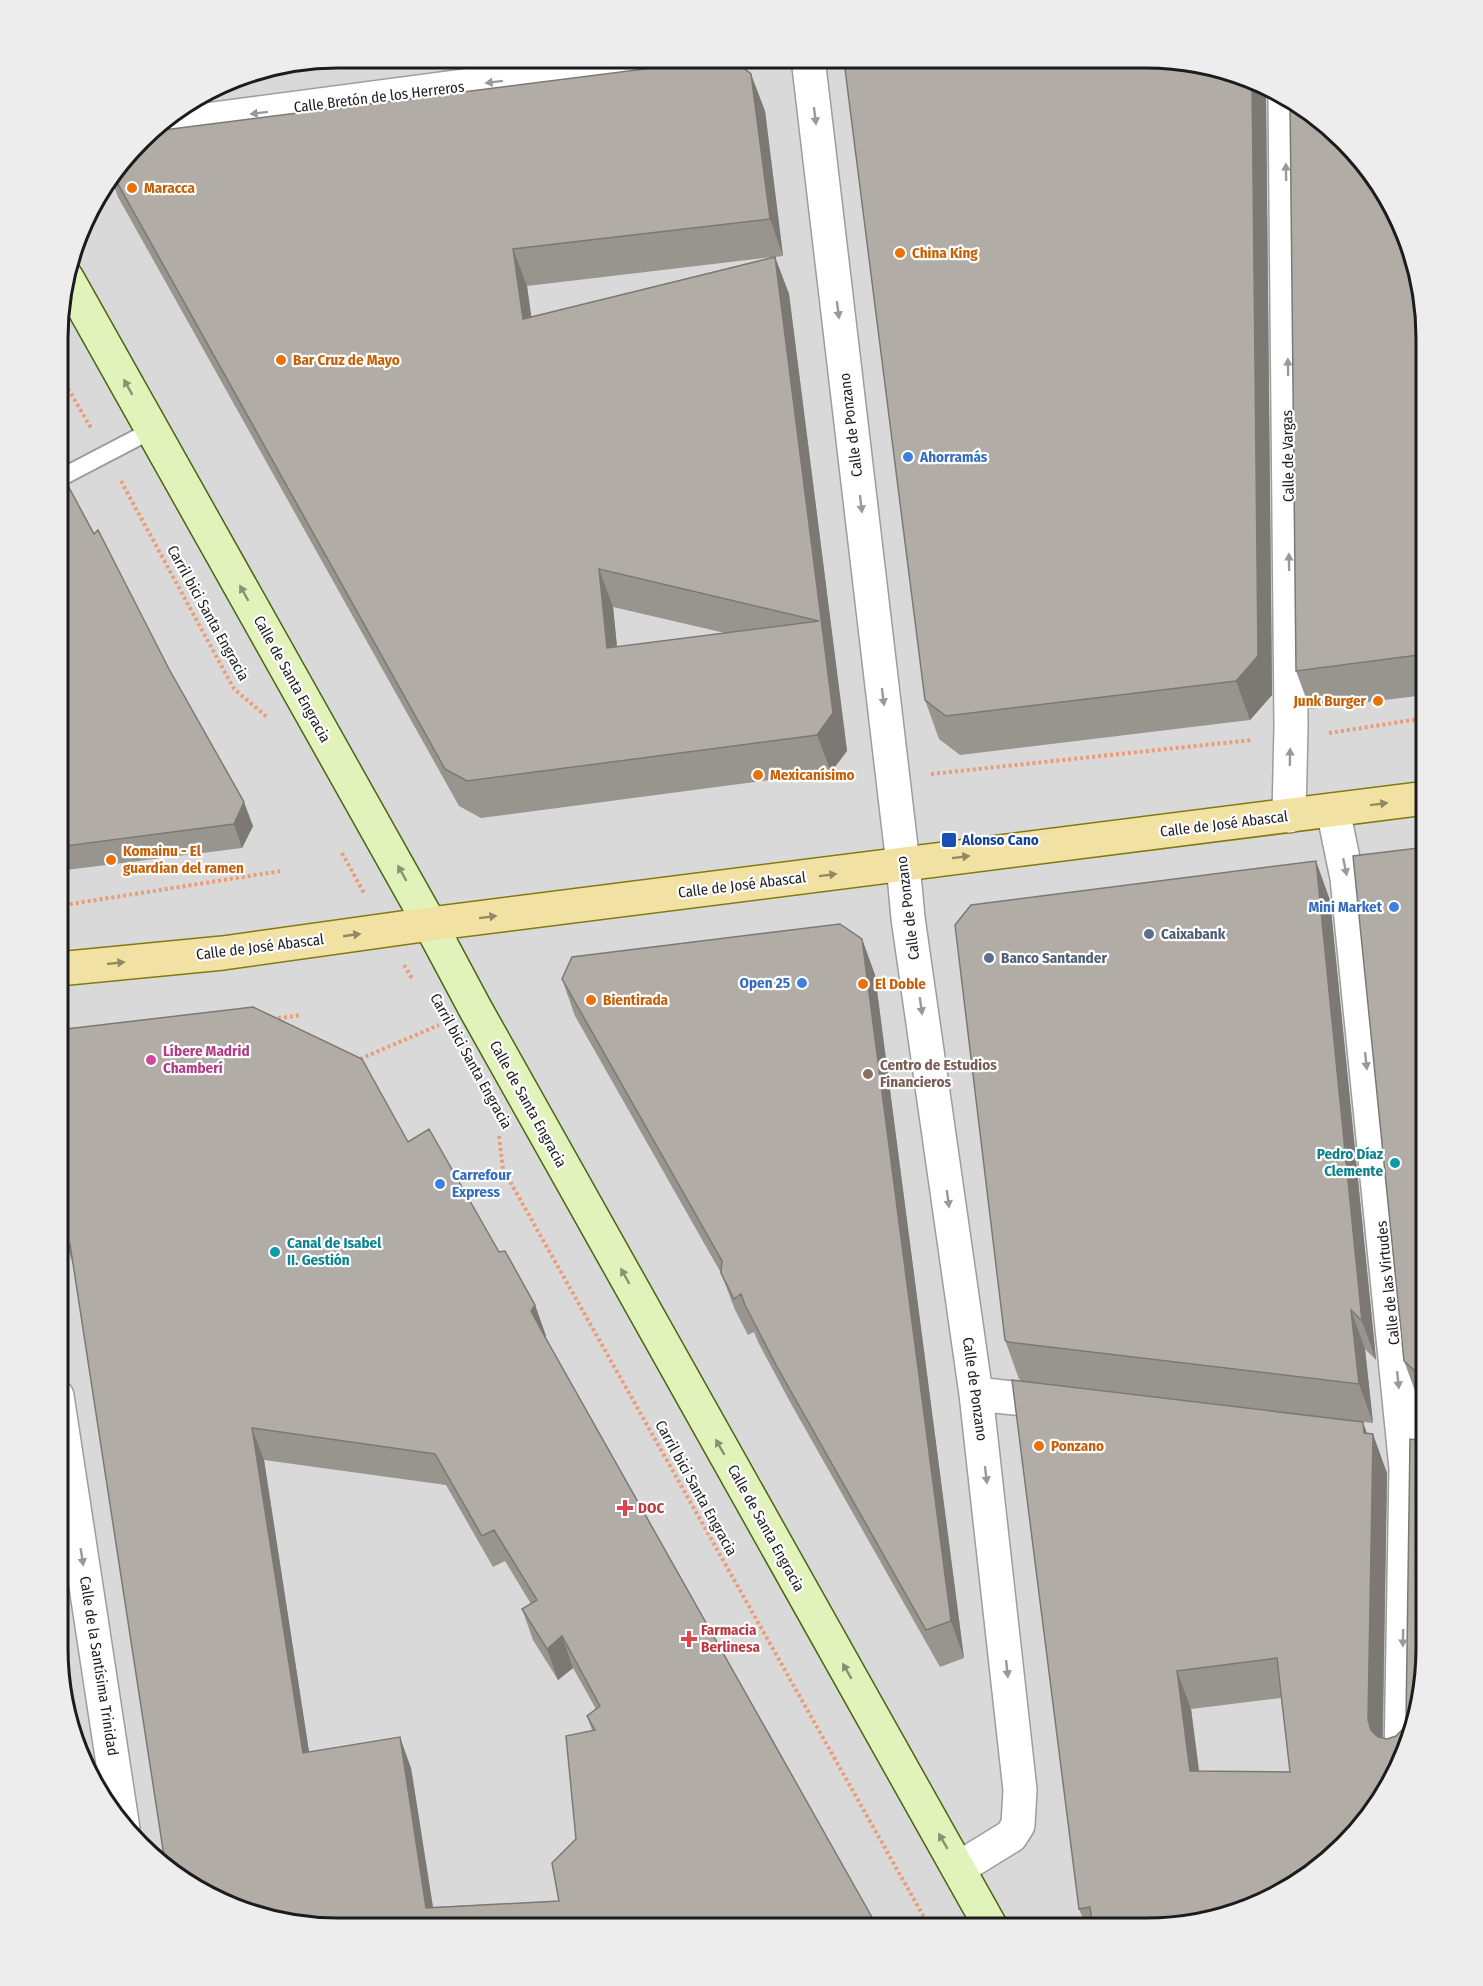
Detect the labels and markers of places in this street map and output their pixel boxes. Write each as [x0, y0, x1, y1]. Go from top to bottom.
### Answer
place label: Maracca [144, 179, 195, 197]
marker: Maracca [125, 181, 139, 195]
place label: China King [912, 244, 978, 262]
marker: China King [893, 246, 907, 260]
place label: Bar Cruz de Mayo [293, 351, 400, 369]
marker: Bar Cruz de Mayo [274, 353, 288, 367]
place label: Ahorramás [919, 448, 988, 466]
marker: Ahorramás [901, 450, 915, 464]
place label: Junk Burger [1293, 692, 1367, 710]
marker: Junk Burger [1371, 694, 1385, 708]
place label: Mexicanísimo [770, 766, 855, 784]
marker: Mexicanísimo [751, 768, 765, 782]
marker: Alonso Cano [940, 831, 958, 849]
place label: Alonso Cano [961, 831, 1039, 849]
place label: Komainu - El guardían del ramen [123, 842, 244, 877]
marker: Komainu - El guardían del ramen [104, 853, 118, 867]
place label: Mini Market [1308, 898, 1383, 916]
marker: Mini Market [1387, 900, 1401, 914]
place label: Caixabank [1161, 925, 1226, 943]
marker: Caixabank [1142, 927, 1156, 941]
place label: Banco Santander [1001, 949, 1107, 967]
marker: Banco Santander [982, 951, 996, 965]
place label: Open 25 [740, 974, 790, 992]
place label: El Doble [875, 975, 926, 993]
marker: Open 25 [795, 976, 809, 990]
marker: El Doble [856, 977, 870, 991]
place label: Bientirada [603, 991, 669, 1009]
marker: Bientirada [584, 993, 598, 1007]
place label: Líbere Madrid Chamberí [163, 1042, 250, 1077]
marker: Líbere Madrid Chamberí [144, 1053, 158, 1067]
place label: Centro de Estudios Financieros [880, 1056, 997, 1091]
marker: Centro de Estudios Financieros [861, 1067, 875, 1081]
place label: Pedro Díaz Clemente [1317, 1145, 1384, 1180]
marker: Pedro Díaz Clemente [1388, 1156, 1402, 1170]
place label: Carrefour Express [452, 1166, 512, 1201]
marker: Carrefour Express [433, 1177, 447, 1191]
place label: Canal de Isabel II. Gestión [287, 1234, 382, 1269]
marker: Canal de Isabel II. Gestión [268, 1245, 282, 1259]
place label: Ponzano [1051, 1437, 1104, 1455]
marker: Ponzano [1032, 1439, 1046, 1453]
marker: DOC [616, 1499, 634, 1517]
place label: DOC [638, 1499, 664, 1517]
place label: Farmacia Berlinesa [701, 1621, 760, 1656]
marker: Farmacia Berlinesa [682, 1632, 696, 1646]

